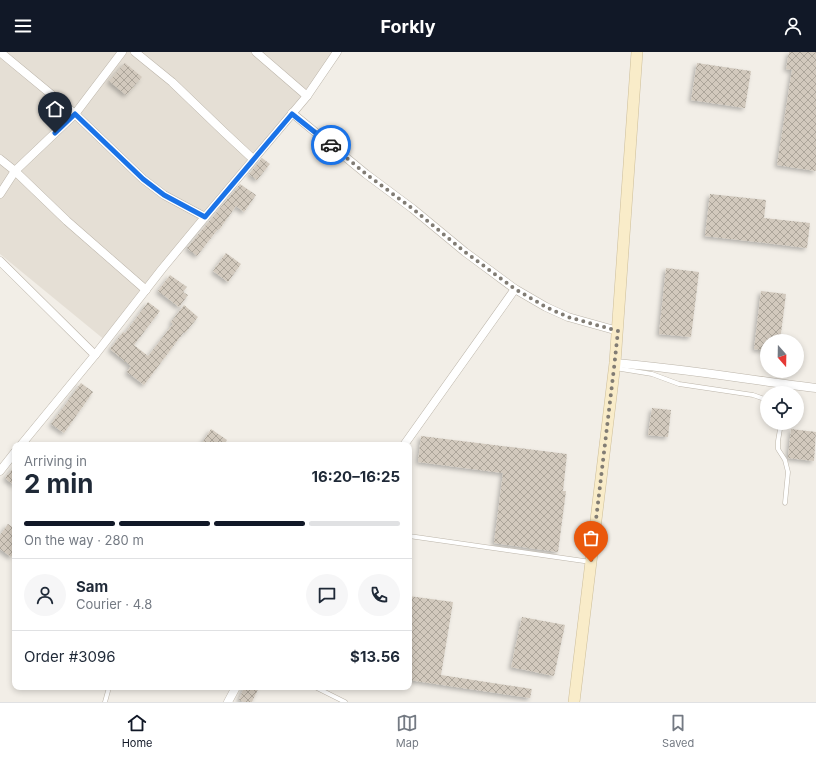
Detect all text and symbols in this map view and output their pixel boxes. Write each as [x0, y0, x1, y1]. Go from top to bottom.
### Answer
icon: menu [12, 15, 34, 37]
icon: person [782, 15, 804, 37]
text: Forkly [380, 16, 436, 37]
pin [38, 92, 72, 133]
icon: home [44, 98, 66, 120]
courier [311, 125, 351, 165]
icon: car [320, 134, 342, 156]
north arrow [760, 334, 804, 378]
map controls [760, 334, 804, 430]
button: locate [760, 386, 804, 430]
text: Arriving in [24, 453, 87, 469]
text: 16:20–16:25 [311, 467, 400, 486]
text: 2 min [24, 468, 94, 499]
pin [574, 521, 608, 562]
icon: bag [580, 527, 602, 549]
text: On the way · 280 m [24, 532, 144, 548]
button: person [24, 574, 66, 616]
button: chat [306, 574, 348, 616]
button: phone [358, 574, 400, 616]
text: Sam [76, 577, 108, 596]
text: Courier · 4.8 [76, 596, 152, 612]
text: Order #3096 [24, 647, 116, 666]
text: $13.56 [350, 647, 400, 666]
tab: Home [122, 712, 153, 750]
tab: Map [396, 712, 419, 750]
tab: Saved [662, 712, 694, 750]

